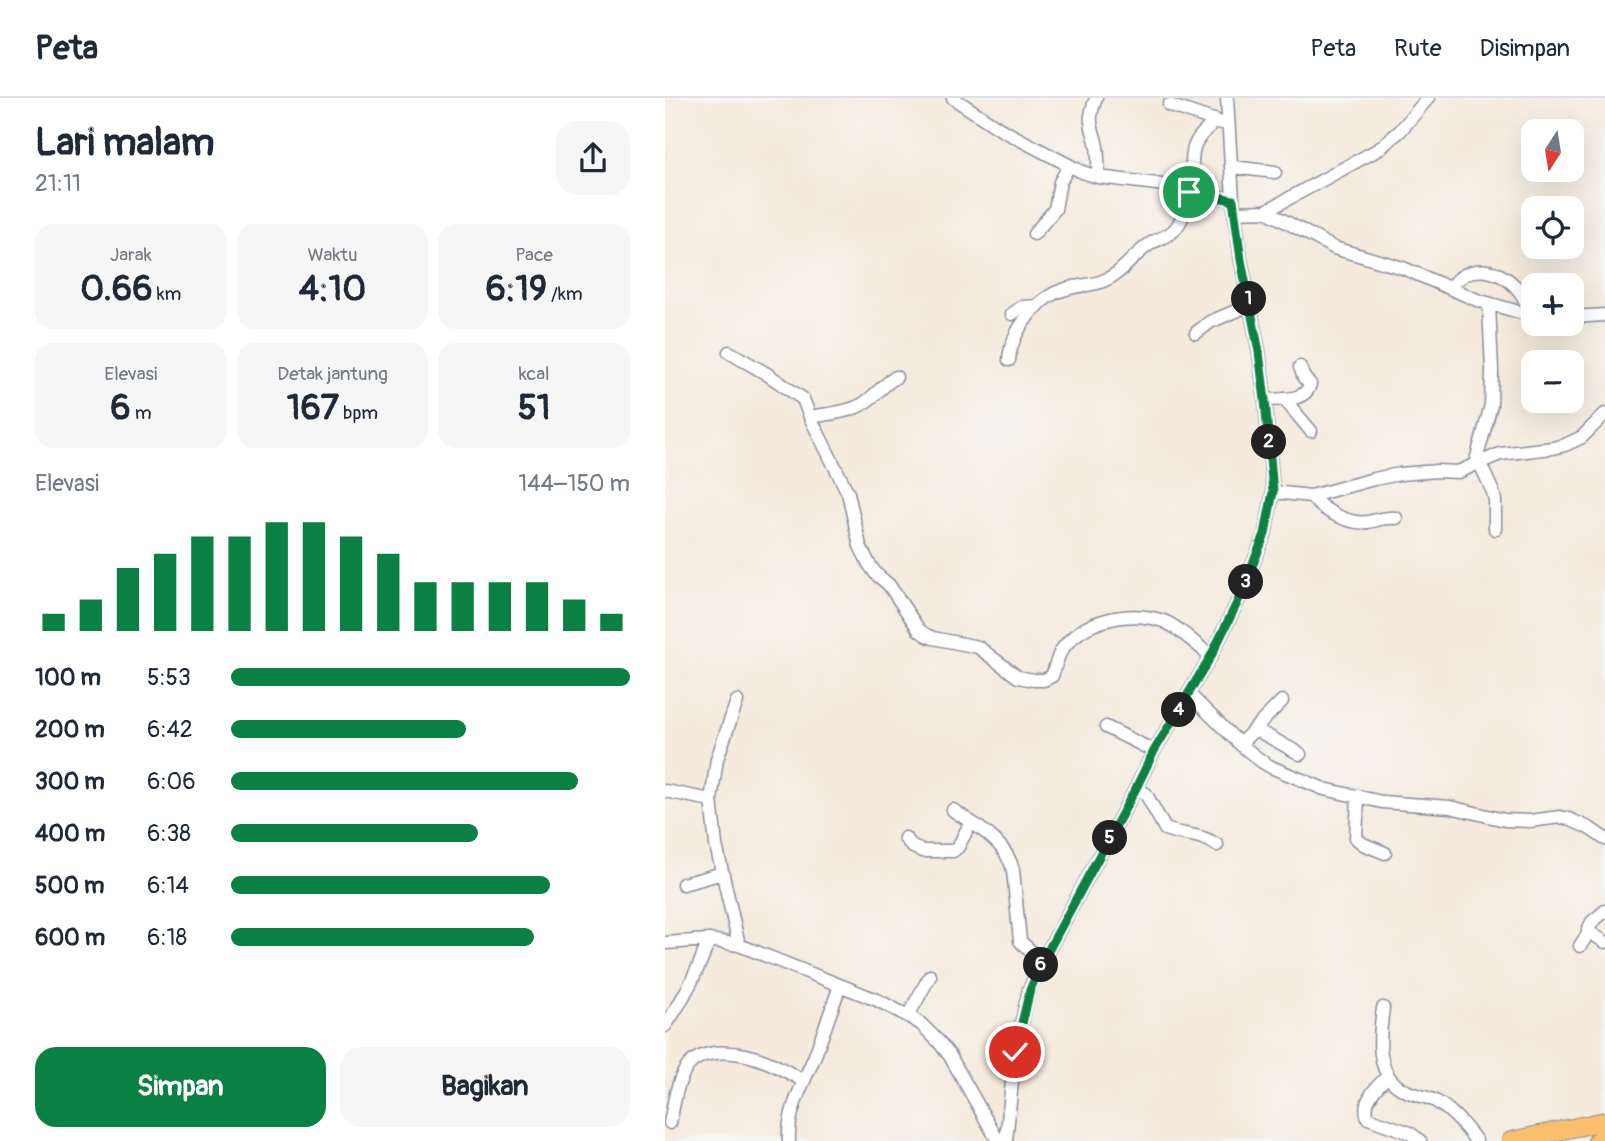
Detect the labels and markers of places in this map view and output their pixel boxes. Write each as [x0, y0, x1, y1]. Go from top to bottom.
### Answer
pin [1159, 162, 1219, 222]
pin: 1 [1231, 282, 1267, 316]
pin: 2 [1251, 424, 1287, 460]
pin: 3 [1229, 564, 1263, 600]
pin: 4 [1161, 692, 1197, 728]
pin: 5 [1093, 820, 1127, 856]
pin: 6 [1023, 948, 1059, 982]
pin [985, 1022, 1045, 1082]

